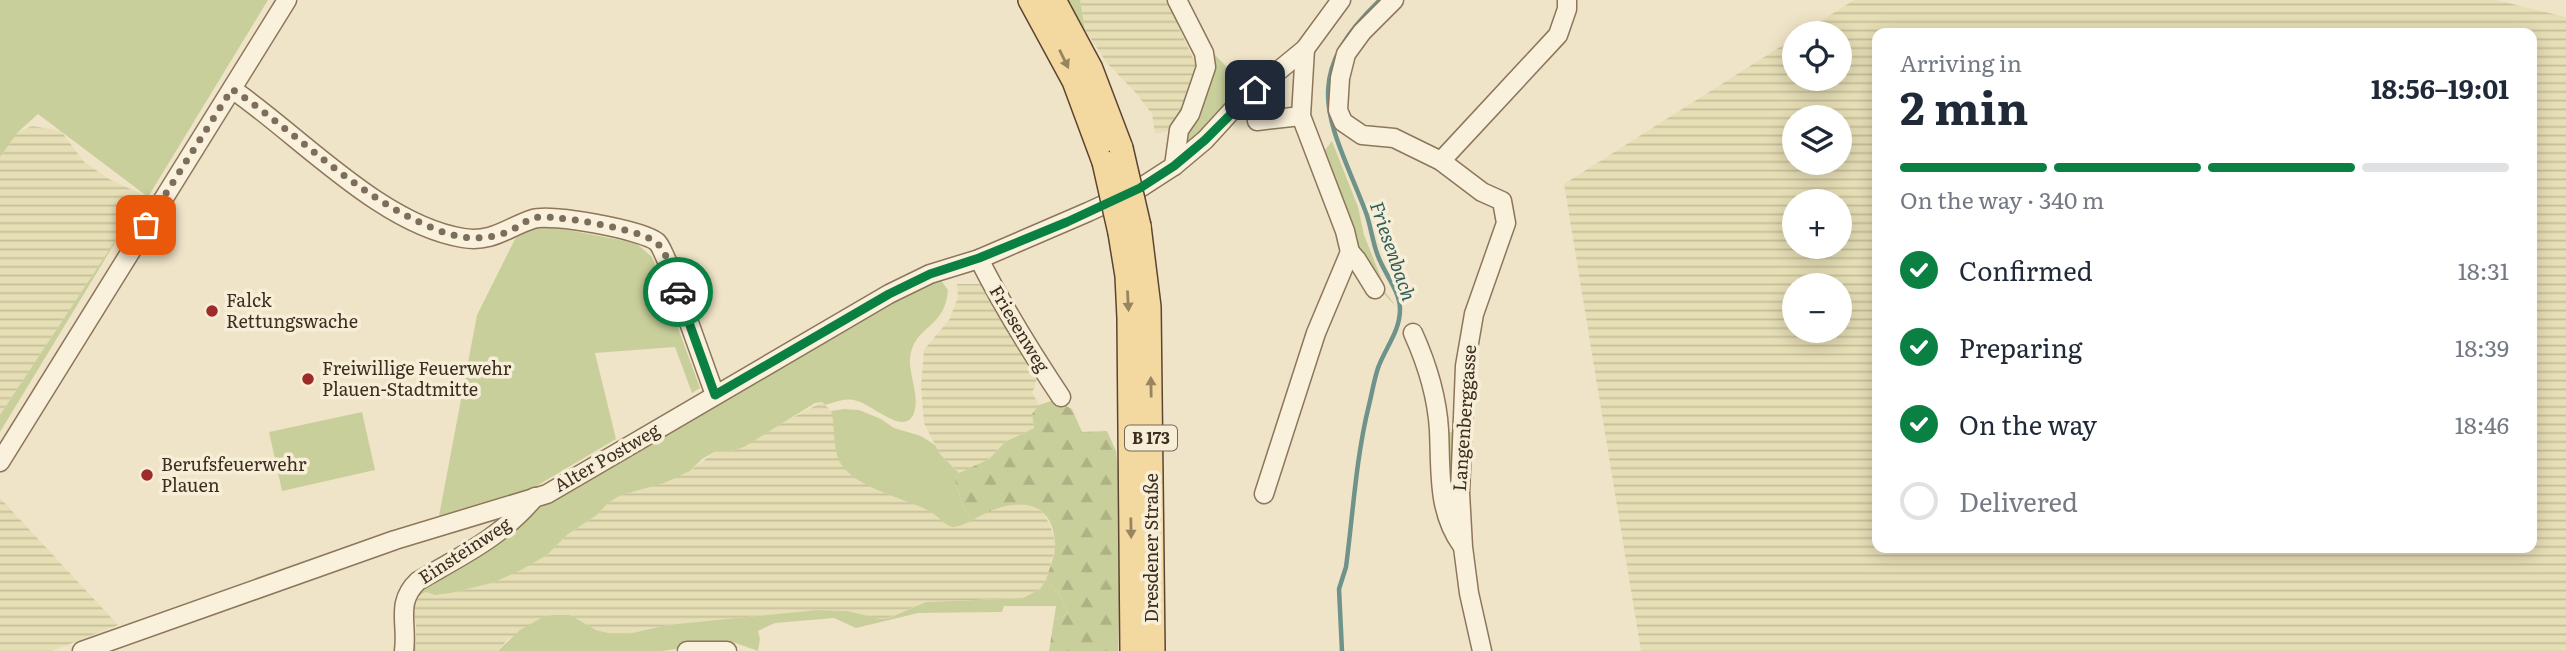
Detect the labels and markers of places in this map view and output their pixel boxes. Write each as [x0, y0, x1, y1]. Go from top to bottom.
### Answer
pin [1225, 60, 1285, 120]
pin [116, 195, 176, 255]
place label: Falck Rettungswache [226, 286, 358, 334]
marker: Falck Rettungswache [204, 303, 220, 319]
place label: Freiwillige Feuerwehr Plauen-Stadtmitte [322, 354, 512, 402]
marker: Freiwillige Feuerwehr Plauen-Stadtmitte [300, 371, 316, 387]
place label: Berufsfeuerwehr Plauen [161, 450, 307, 498]
marker: Berufsfeuerwehr Plauen [139, 467, 155, 483]

